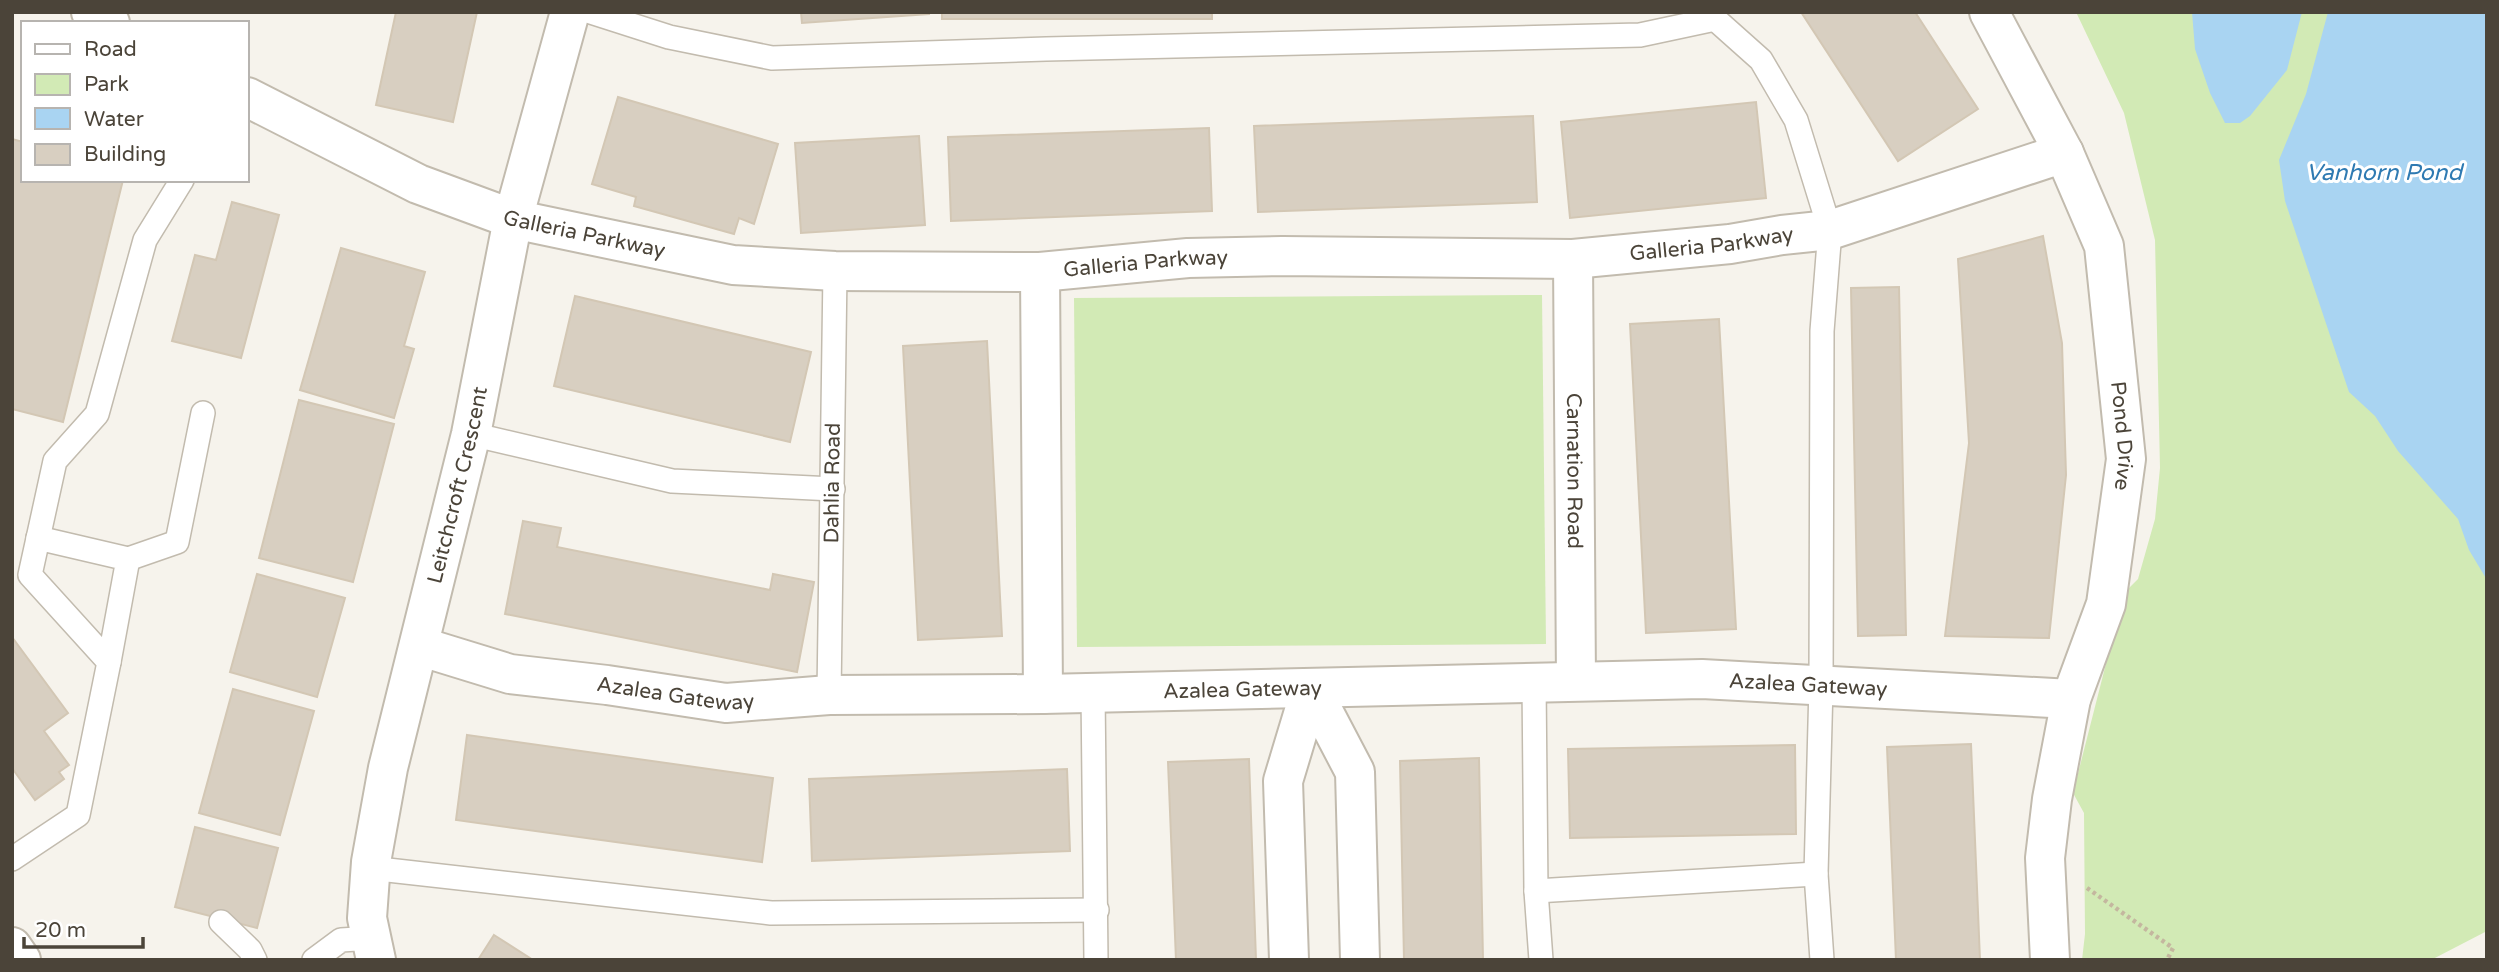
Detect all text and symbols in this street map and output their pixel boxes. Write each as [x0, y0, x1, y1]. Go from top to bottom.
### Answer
legend [21, 21, 248, 182]
text: Road [84, 37, 137, 62]
text: Park [84, 72, 129, 97]
text: Water [84, 107, 144, 132]
text: Building [84, 142, 166, 167]
water label: Vanhorn Pond [2306, 159, 2465, 187]
street label: Galleria Parkway [500, 204, 668, 263]
street label: Galleria Parkway [1628, 221, 1794, 266]
street label: Galleria Parkway [1062, 245, 1228, 282]
street label: Pond Drive [2106, 380, 2139, 492]
street label: Leitchcroft Crescent [422, 384, 492, 586]
street label: Carnation Road [1561, 393, 1588, 549]
street label: Dahlia Road [819, 422, 845, 544]
street label: Azalea Gateway [1728, 668, 1888, 702]
street label: Azalea Gateway [595, 671, 755, 716]
street label: Azalea Gateway [1163, 675, 1322, 704]
scale bar [24, 906, 144, 950]
text: 20 m [35, 918, 86, 943]

